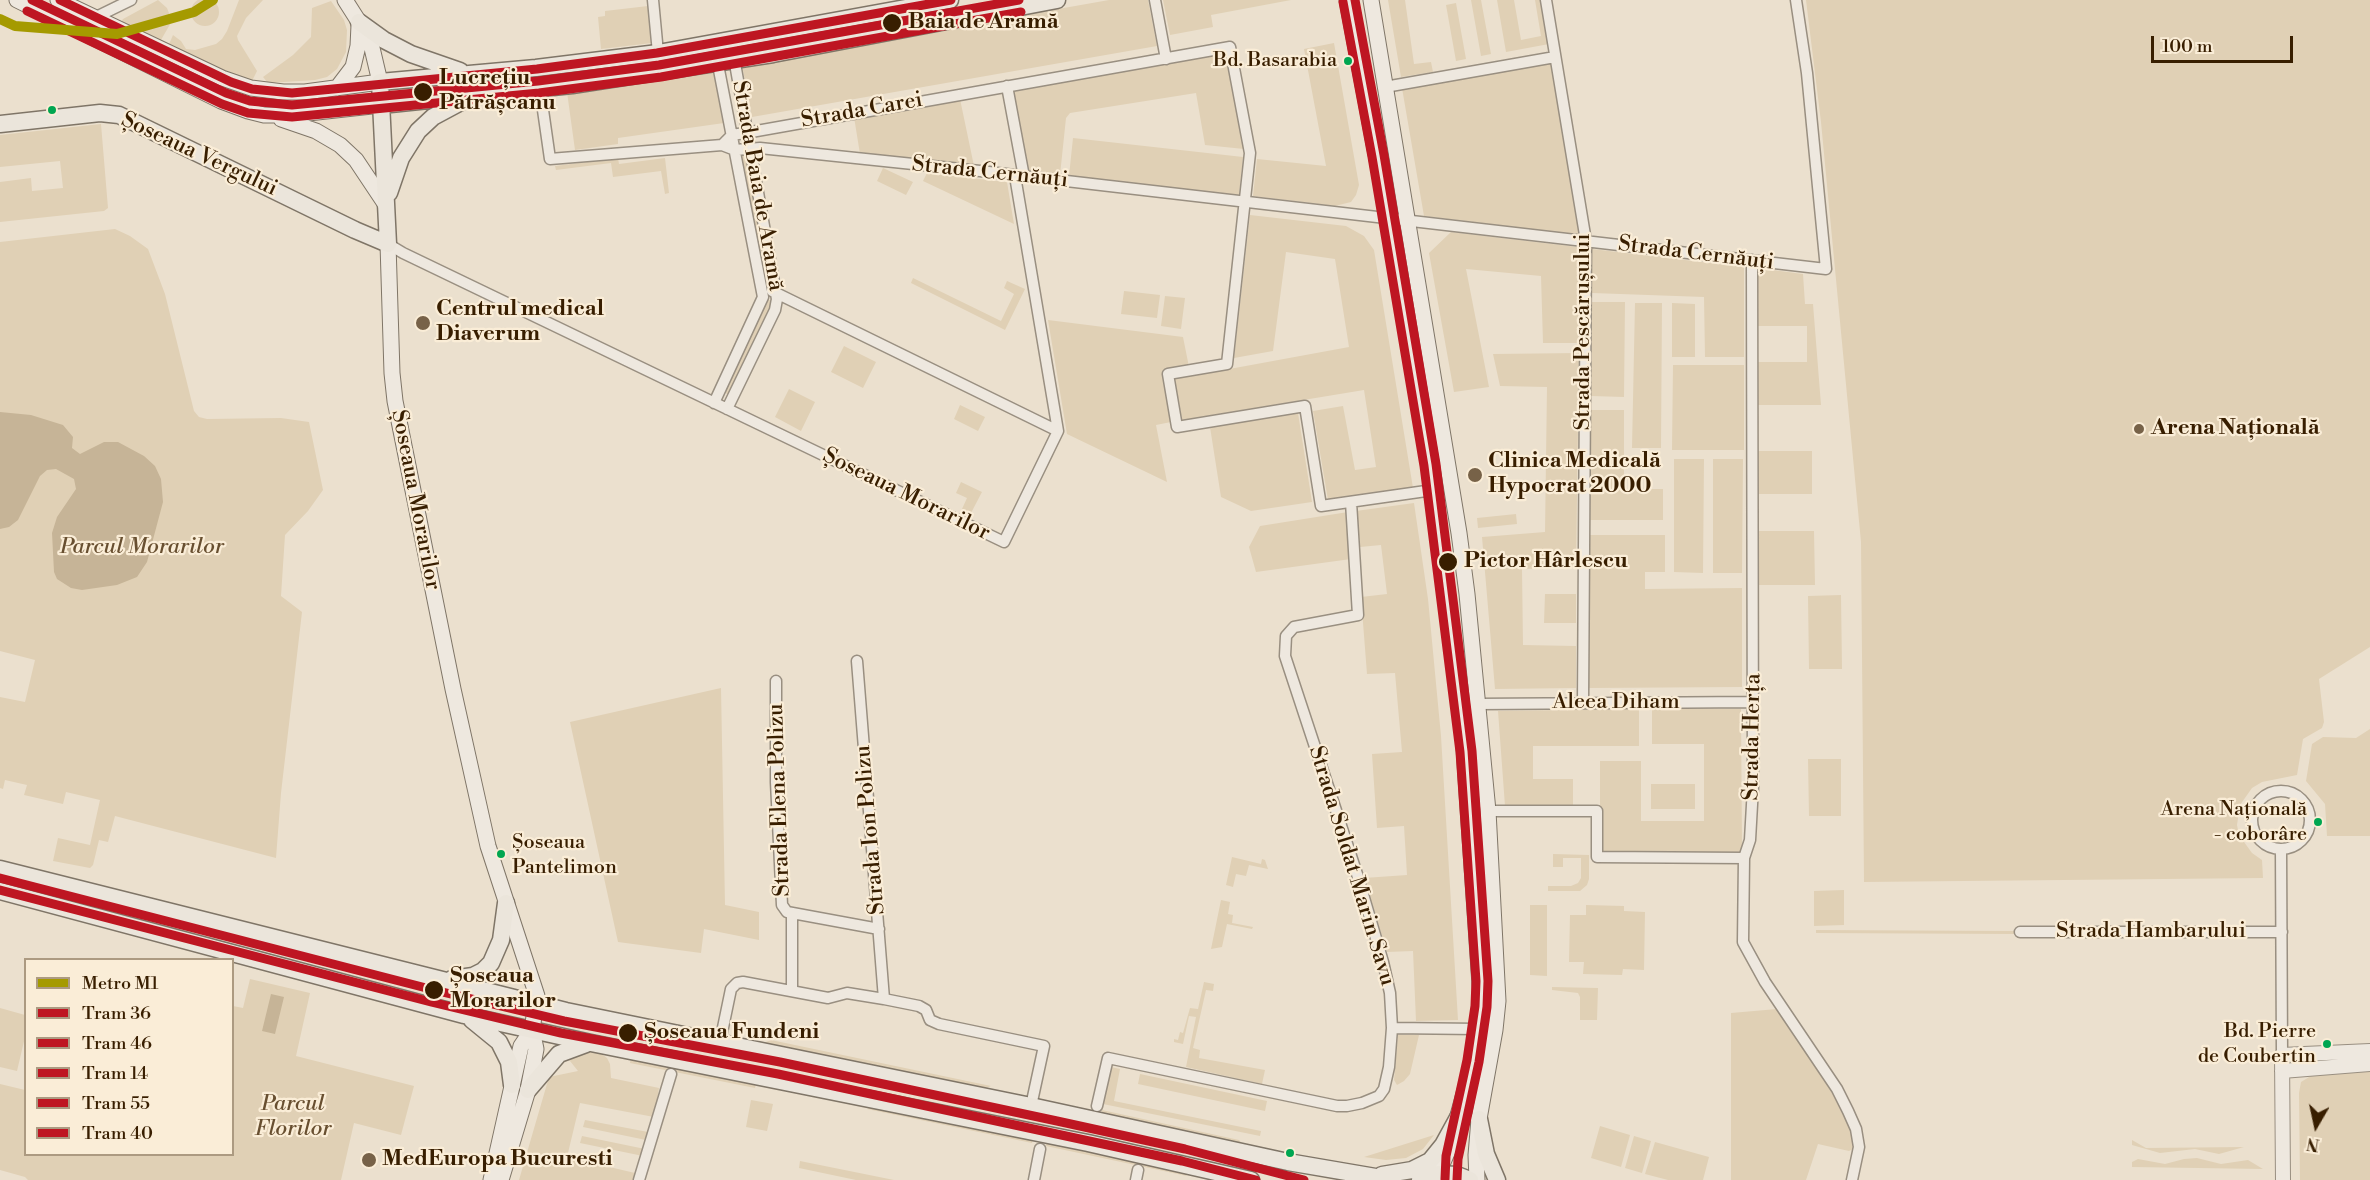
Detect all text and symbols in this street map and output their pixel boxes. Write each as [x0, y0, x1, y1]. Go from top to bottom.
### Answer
place label: Baia de Aramă [908, 10, 1059, 36]
marker: Baia de Aramă [881, 12, 903, 34]
scale bar [2154, 24, 2296, 62]
text: 100 m [2162, 35, 2213, 58]
place label: Bd. Basarabia [1213, 49, 1337, 73]
marker: Bd. Basarabia [1342, 55, 1354, 67]
place label: Lucrețiu Pătrășcanu [439, 66, 556, 118]
street label: Strada Baia de Aramă [726, 79, 788, 293]
marker: Lucrețiu Pătrășcanu [412, 81, 434, 103]
street label: Strada Carei [799, 87, 925, 135]
unlabelled marker [46, 104, 58, 116]
street label: Șoseaua Vergului [117, 107, 281, 203]
street label: Strada Cernăuți [911, 152, 1069, 194]
street label: Strada Cernăuți [1616, 231, 1776, 277]
street label: Strada Pescărușului [1571, 234, 1597, 430]
place label: Centrul medical Diaverum [436, 297, 604, 348]
marker: Centrul medical Diaverum [414, 314, 432, 332]
street label: Șoseaua Morarilor [385, 408, 445, 592]
place label: Arena Națională [2151, 416, 2320, 442]
marker: Arena Națională [2132, 422, 2146, 436]
street label: Șoseaua Morarilor [818, 443, 994, 547]
place label: Clinica Medicală Hypocrat 2000 [1488, 449, 1661, 500]
marker: Clinica Medicală Hypocrat 2000 [1466, 466, 1484, 484]
park label: Parcul Morarilor [60, 535, 224, 561]
place label: Pictor Hârlescu [1464, 549, 1628, 575]
marker: Pictor Hârlescu [1437, 551, 1459, 573]
street label: Strada Herța [1739, 673, 1767, 801]
street label: Aleea Diham [1552, 690, 1680, 716]
street label: Strada Elena Polizu [763, 703, 797, 897]
street label: Strada Soldat Marin Savu [1302, 743, 1400, 989]
street label: Strada Ion Polizu [850, 744, 892, 916]
place label: Arena Națională - coborâre [2161, 798, 2307, 845]
marker: Arena Națională - coborâre [2312, 816, 2324, 828]
place label: Șoseaua Pantelimon [512, 831, 617, 878]
marker: Șoseaua Pantelimon [495, 848, 507, 860]
street label: Strada Hambarului [2056, 919, 2246, 945]
legend [24, 958, 234, 1156]
place label: Șoseaua Morarilor [450, 964, 556, 1016]
text: Metro M1 [82, 972, 158, 995]
marker: Șoseaua Morarilor [423, 979, 445, 1001]
text: Tram 36 [82, 1002, 151, 1025]
place label: Șoseaua Fundeni [644, 1020, 819, 1046]
place label: Bd. Pierre de Coubertin [2198, 1020, 2316, 1067]
marker: Șoseaua Fundeni [617, 1022, 639, 1044]
text: Tram 46 [82, 1032, 152, 1055]
marker: Bd. Pierre de Coubertin [2321, 1038, 2333, 1050]
text: Tram 14 [82, 1062, 148, 1085]
text: Tram 55 [82, 1092, 150, 1115]
park label: Parcul Florilor [254, 1092, 332, 1144]
north arrow [2286, 1096, 2346, 1156]
text: Tram 40 [82, 1122, 153, 1145]
text: N [2305, 1133, 2321, 1155]
place label: MedEuropa Bucuresti [382, 1147, 612, 1173]
unlabelled marker [1284, 1147, 1296, 1159]
marker: MedEuropa Bucuresti [360, 1151, 378, 1169]

